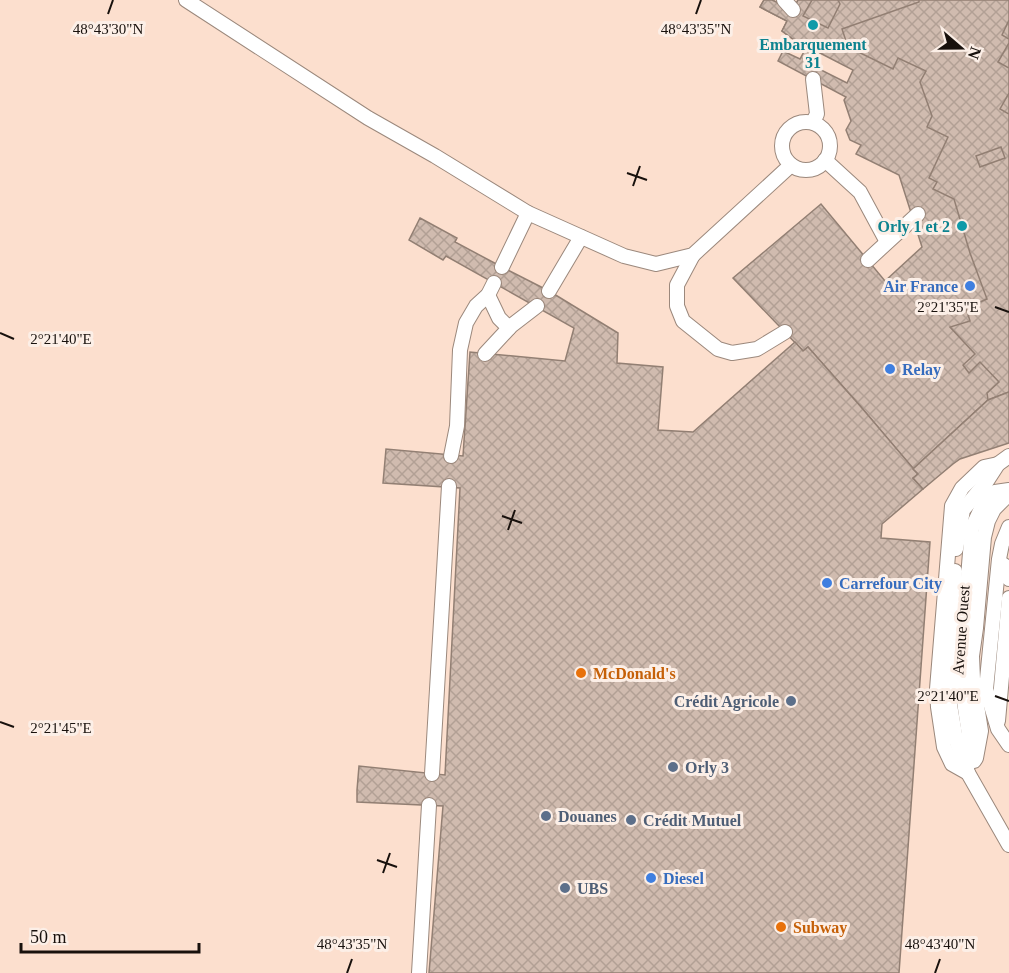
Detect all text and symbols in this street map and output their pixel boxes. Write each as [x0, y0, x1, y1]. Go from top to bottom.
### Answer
marker: Embarquement 31 [806, 18, 820, 32]
north arrow [931, 18, 991, 78]
text: 48°43'30"N [73, 21, 143, 37]
text: 48°43'35"N [661, 21, 731, 37]
place label: Embarquement 31 [759, 36, 867, 71]
text: N [965, 45, 985, 62]
place label: Orly 1 et 2 [878, 218, 950, 236]
marker: Orly 1 et 2 [955, 219, 969, 233]
place label: Air France [883, 278, 958, 295]
marker: Air France [963, 279, 977, 293]
text: 2°21'35"E [917, 299, 979, 315]
text: 2°21'40"E [30, 331, 92, 347]
place label: Relay [902, 361, 941, 379]
marker: Relay [883, 362, 897, 376]
place label: Carrefour City [839, 575, 942, 593]
marker: Carrefour City [820, 576, 834, 590]
street label: Avenue Ouest [949, 584, 973, 675]
place label: McDonald's [593, 665, 676, 682]
marker: McDonald's [574, 666, 588, 680]
text: 2°21'40"E [917, 688, 979, 704]
place label: Crédit Agricole [674, 693, 779, 711]
marker: Crédit Agricole [784, 694, 798, 708]
text: 2°21'45"E [30, 720, 92, 736]
place label: Orly 3 [685, 759, 729, 777]
marker: Orly 3 [666, 760, 680, 774]
place label: Douanes [558, 808, 617, 825]
marker: Douanes [539, 809, 553, 823]
place label: Crédit Mutuel [643, 812, 742, 829]
marker: Crédit Mutuel [624, 813, 638, 827]
place label: Diesel [663, 870, 704, 887]
marker: Diesel [644, 871, 658, 885]
place label: UBS [577, 880, 608, 897]
marker: UBS [558, 881, 572, 895]
scale bar [21, 916, 200, 954]
place label: Subway [793, 919, 847, 937]
marker: Subway [774, 920, 788, 934]
text: 50 m [30, 927, 67, 947]
text: 48°43'35"N [317, 936, 387, 952]
text: 48°43'40"N [905, 936, 975, 952]

